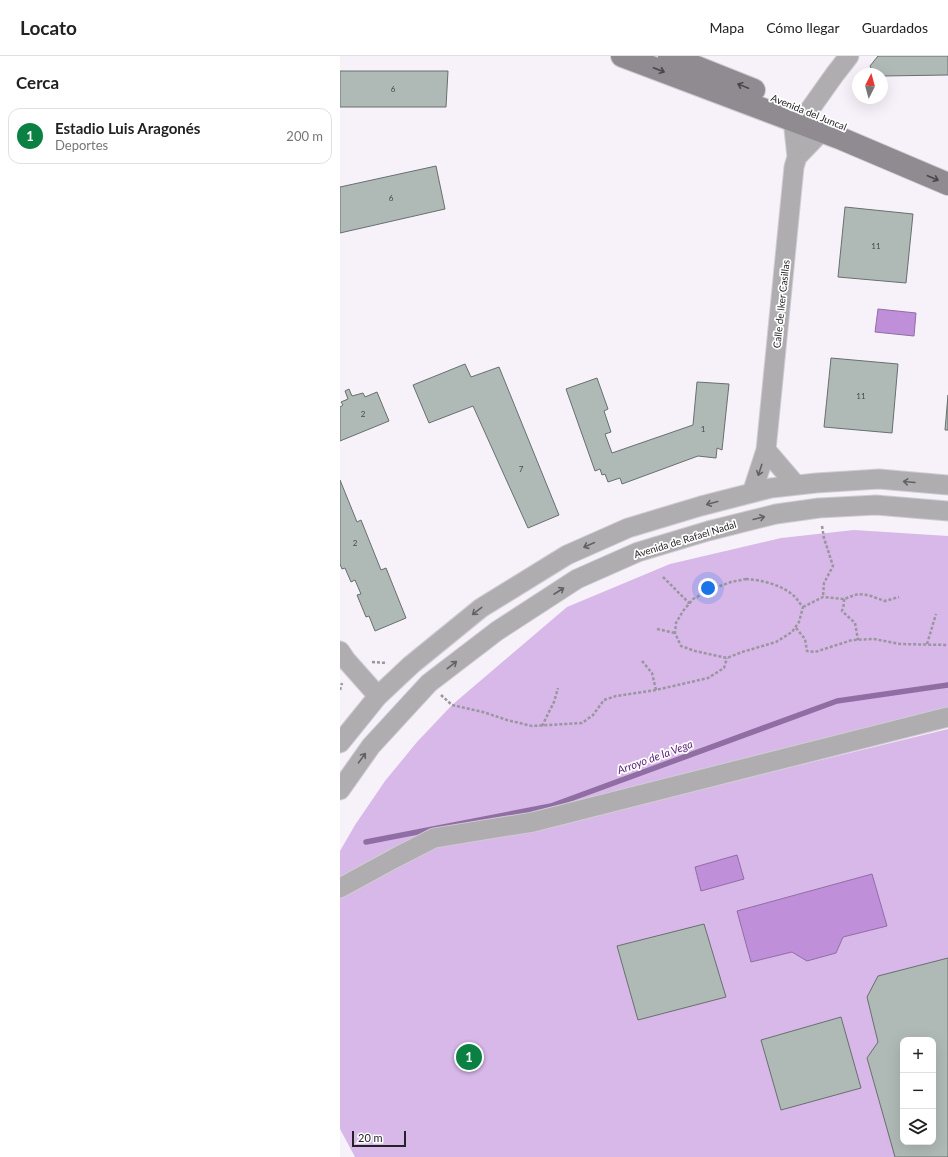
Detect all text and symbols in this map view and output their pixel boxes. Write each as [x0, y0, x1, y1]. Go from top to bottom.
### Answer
text: Locato [20, 16, 77, 39]
text: Mapa [710, 19, 744, 36]
text: Cómo llegar [766, 19, 840, 36]
text: Guardados [862, 19, 928, 36]
one-way arrow [652, 66, 664, 74]
north arrow [852, 68, 888, 104]
text: Cerca [16, 72, 59, 93]
one-way arrow [738, 81, 750, 89]
house number: 6 [391, 84, 396, 94]
street label: Avenida del Juncal [769, 91, 849, 133]
text: Estadio Luis Aragonés [55, 119, 200, 137]
text: 1 [26, 128, 34, 144]
text: 200 m [286, 128, 323, 144]
text: Deportes [55, 137, 108, 153]
one-way arrow [926, 175, 938, 182]
house number: 6 [389, 193, 394, 203]
house number: 11 [871, 241, 881, 251]
street label: Calle de Iker Casillas [770, 259, 792, 349]
house number: 11 [856, 391, 866, 401]
house number: 2 [361, 409, 366, 419]
house number: 1 [701, 424, 706, 434]
house number: 7 [519, 464, 524, 474]
one-way arrow [755, 464, 763, 476]
one-way arrow [903, 478, 916, 486]
one-way arrow [705, 500, 718, 508]
one-way arrow [752, 514, 765, 522]
street label: Avenida de Rafael Nadal [632, 518, 738, 560]
house number: 2 [353, 538, 358, 548]
one-way arrow [583, 542, 595, 550]
your location [698, 578, 718, 598]
one-way arrow [553, 587, 564, 595]
one-way arrow [472, 607, 483, 616]
one-way arrow [447, 661, 458, 669]
water label: Arroyo de la Vega [614, 737, 695, 777]
one-way arrow [358, 753, 366, 764]
map controls [900, 1037, 936, 1145]
button: + [900, 1037, 936, 1073]
pin: 1 [456, 1042, 482, 1072]
button: − [900, 1073, 936, 1109]
button: layers [900, 1109, 936, 1145]
scale bar [352, 1129, 406, 1148]
text: 20 m [358, 1131, 383, 1144]

